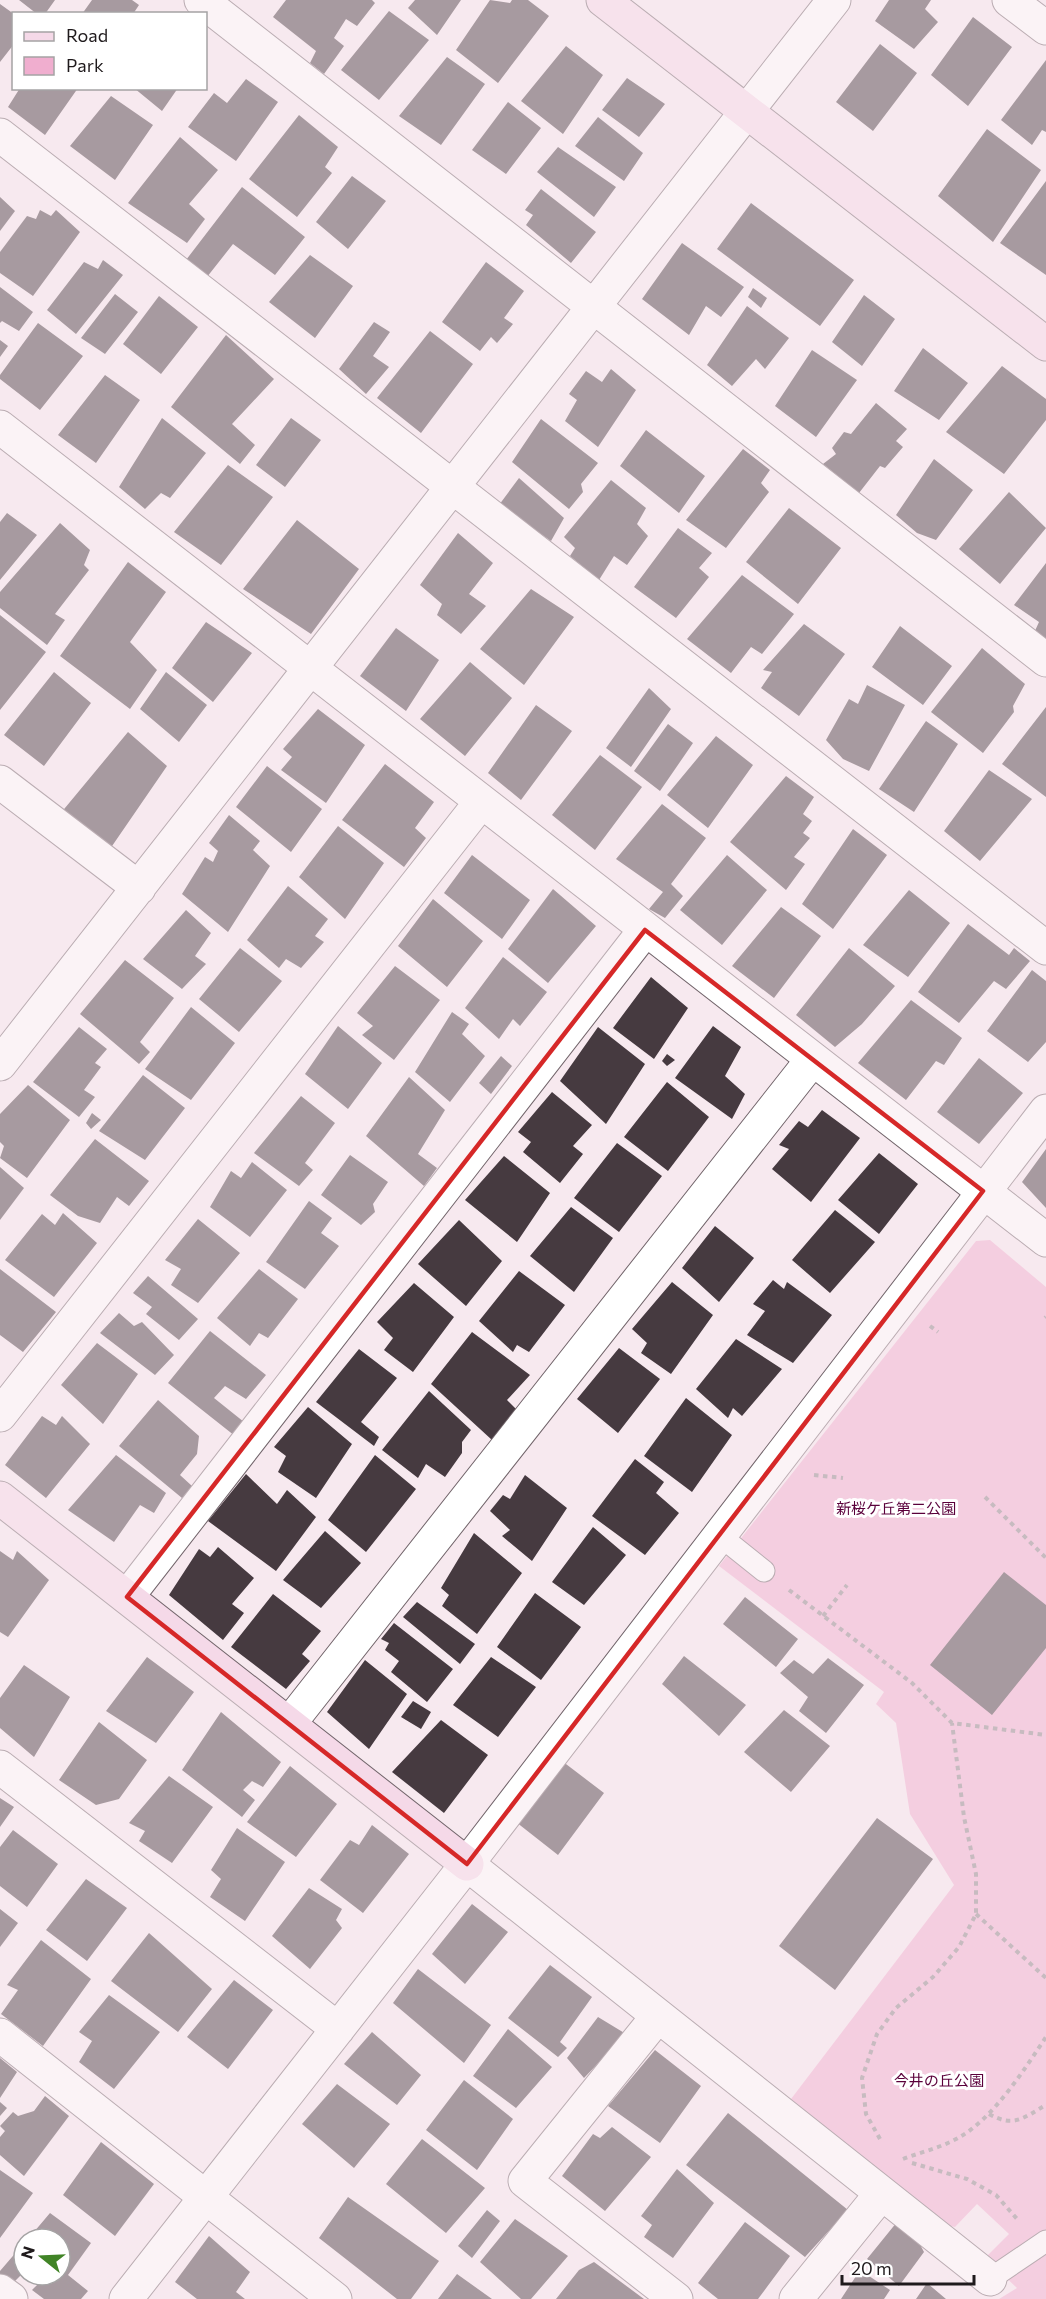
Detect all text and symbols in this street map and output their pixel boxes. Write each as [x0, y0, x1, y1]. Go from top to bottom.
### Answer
legend [12, 12, 207, 90]
text: Road [66, 24, 108, 46]
text: Park [66, 54, 104, 76]
park label: 新桜ケ丘第二公園 [836, 1499, 956, 1517]
park label: 今井の丘公園 [894, 2071, 984, 2089]
north arrow [12, 2227, 72, 2287]
text: N [16, 2244, 38, 2261]
scale bar [842, 2248, 974, 2286]
text: 20 m [851, 2257, 892, 2279]

